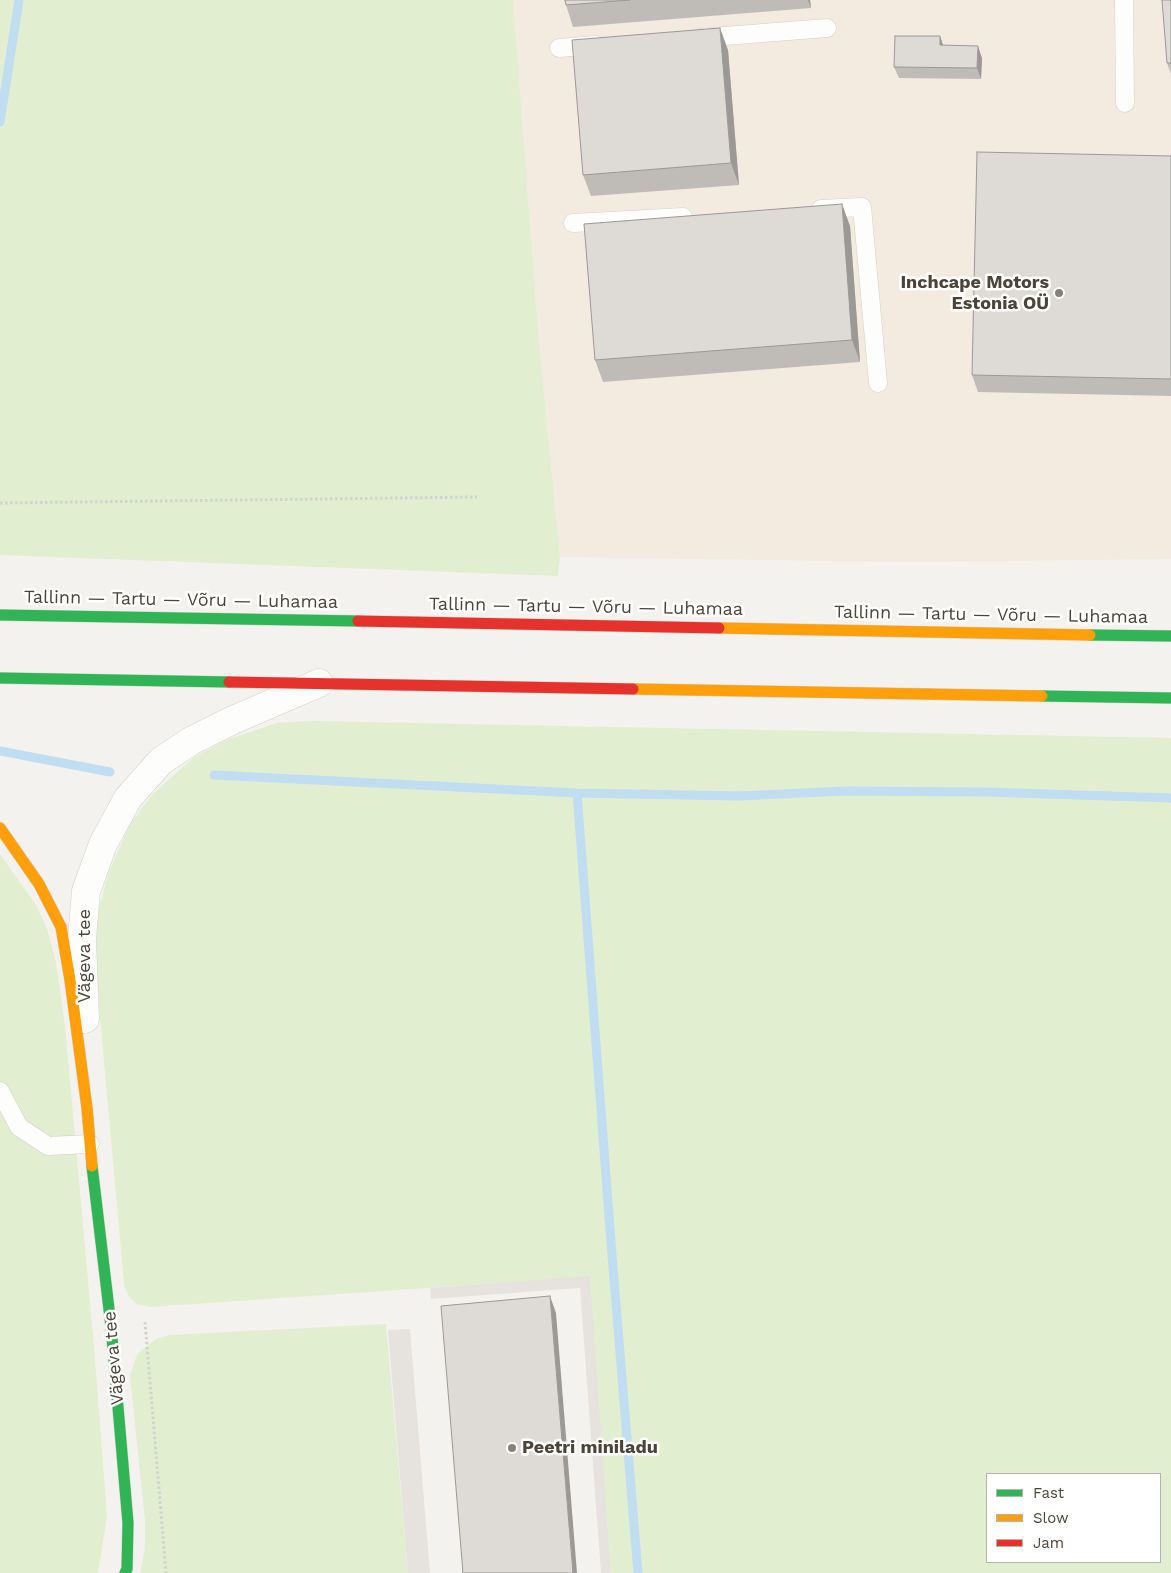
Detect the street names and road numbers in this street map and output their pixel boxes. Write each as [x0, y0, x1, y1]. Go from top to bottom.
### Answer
street label: Tallinn — Tartu — Võru — Luhamaa [24, 586, 338, 614]
street label: Tallinn — Tartu — Võru — Luhamaa [429, 593, 743, 621]
street label: Tallinn — Tartu — Võru — Luhamaa [834, 601, 1148, 629]
street label: Vägeva tee [74, 909, 96, 1003]
street label: Vägeva tee [99, 1310, 129, 1406]

